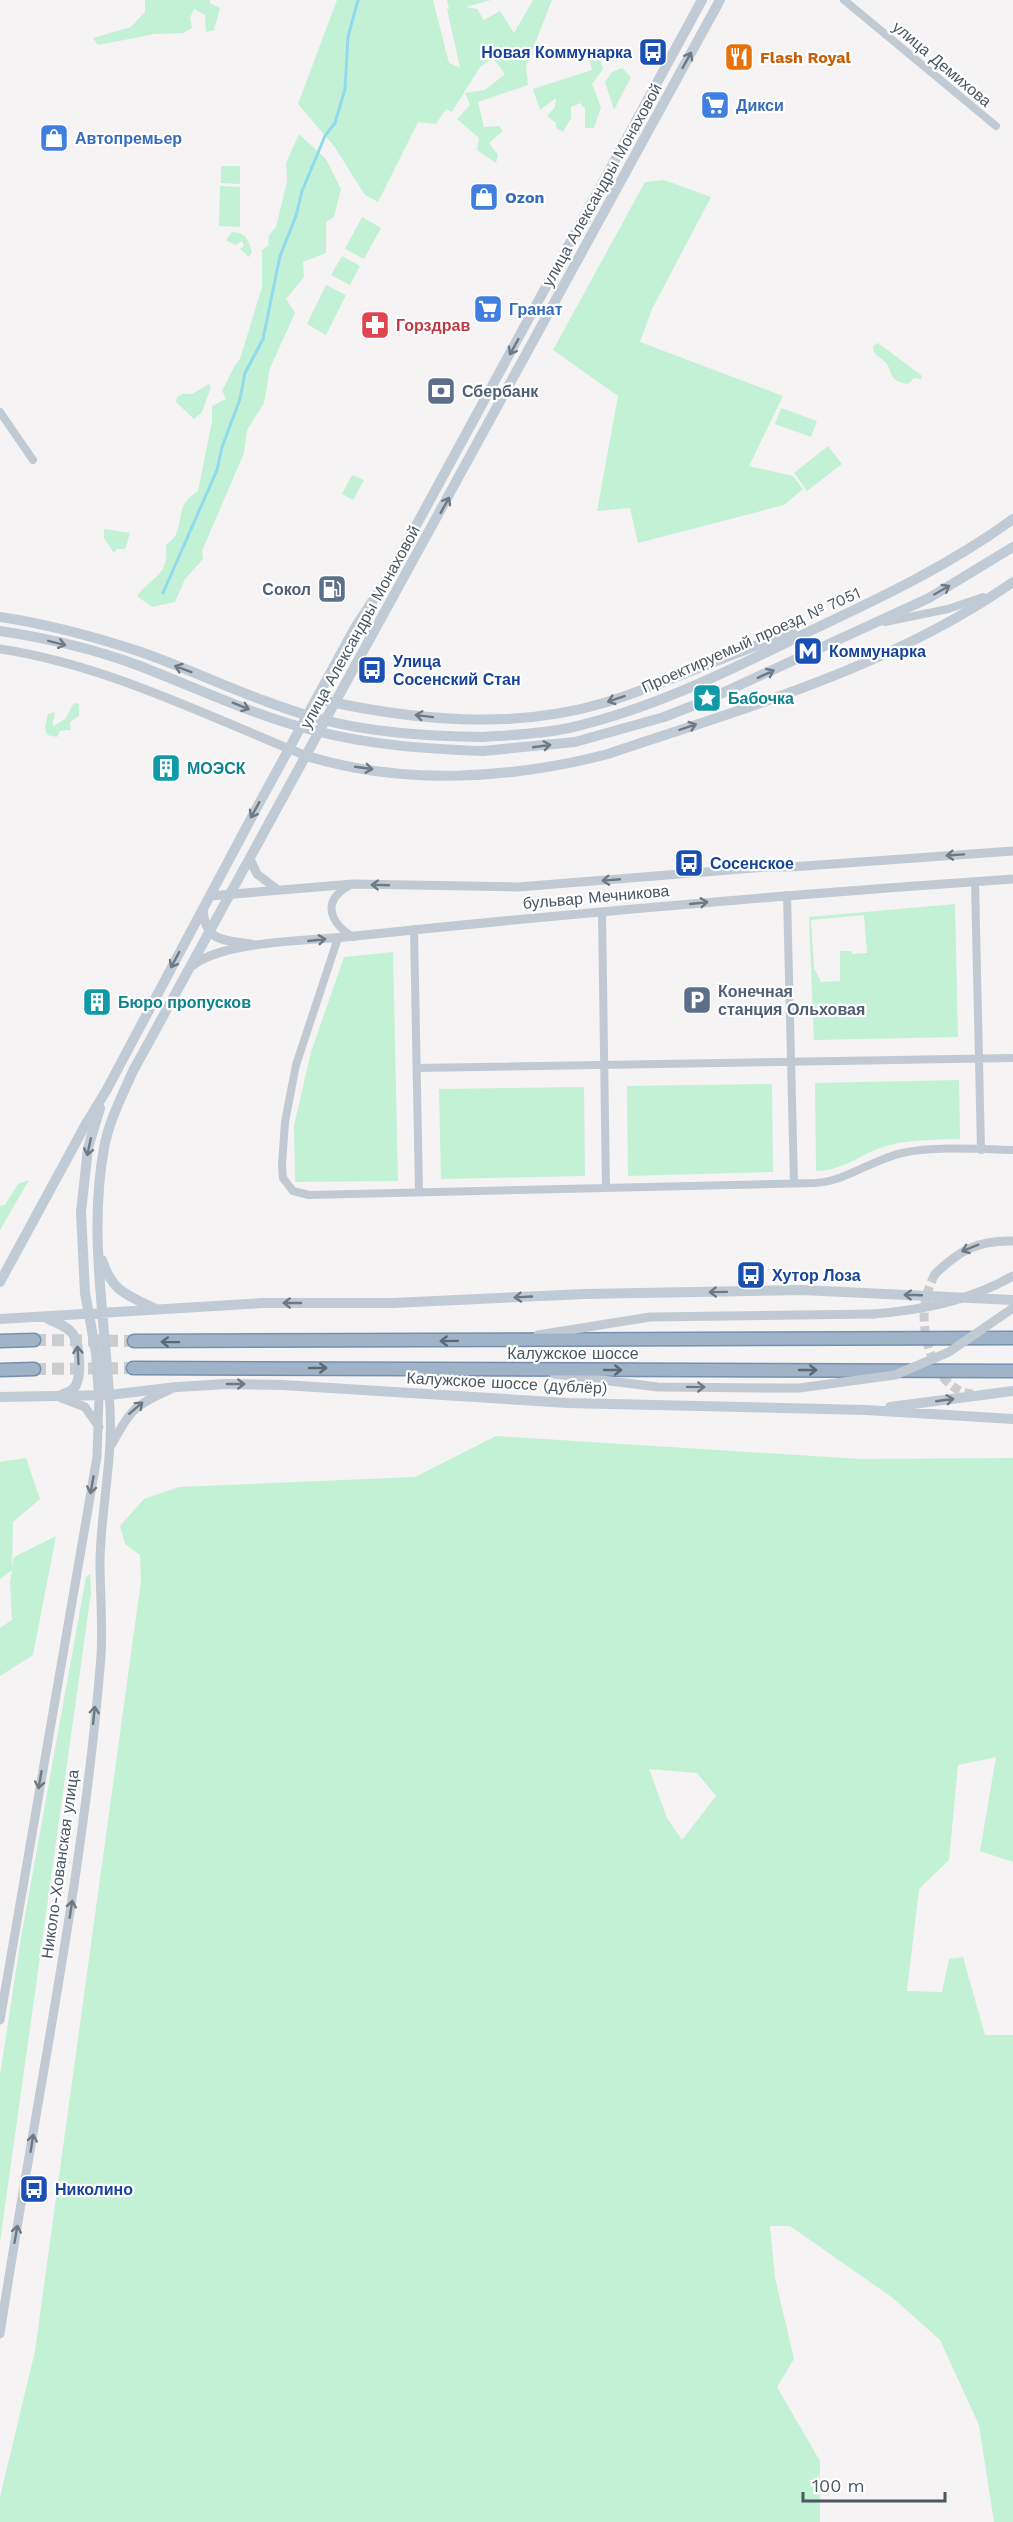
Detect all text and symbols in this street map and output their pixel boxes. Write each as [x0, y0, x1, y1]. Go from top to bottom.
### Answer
street label: улица Демихова [889, 17, 995, 111]
bus stop icon: Новая Коммунарка [637, 36, 669, 68]
restaurant icon: Flash Royal [723, 41, 755, 73]
place label: Новая Коммунарка [481, 43, 632, 62]
place label: Flash Royal [760, 48, 852, 67]
one-way arrow [681, 52, 693, 69]
street label: улица Александры Монаховой [538, 80, 666, 290]
supermarket icon: Дикси [699, 89, 731, 121]
place label: Дикси [736, 96, 784, 115]
shop icon: Автопремьер [38, 122, 70, 154]
place label: Автопремьер [75, 129, 182, 148]
shop icon: Ozon [468, 181, 500, 213]
place label: Ozon [505, 188, 544, 207]
supermarket icon: Гранат [472, 293, 504, 325]
place label: Гранат [509, 300, 563, 319]
pharmacy icon: Горздрав [359, 309, 391, 341]
place label: Горздрав [396, 316, 470, 335]
one-way arrow [508, 337, 519, 355]
bank icon: Сбербанк [425, 375, 457, 407]
place label: Сбербанк [462, 382, 539, 401]
one-way arrow [440, 496, 451, 514]
street label: улица Александры Монаховой [296, 522, 424, 732]
fuel station icon: Сокол [316, 573, 348, 605]
place label: Сокол [262, 580, 311, 599]
street label: Проектируемый проезд № 7051 [639, 583, 863, 697]
one-way arrow [933, 584, 950, 596]
metro station icon: Коммунарка [792, 635, 824, 667]
one-way arrow [47, 637, 66, 649]
place label: Коммунарка [829, 642, 926, 661]
place label: Улица Сосенский Стан [393, 652, 521, 689]
bus stop icon: Улица Сосенский Стан [356, 654, 388, 686]
one-way arrow [174, 662, 193, 673]
one-way arrow [756, 668, 775, 679]
place icon: Бабочка [691, 682, 723, 714]
place label: Бабочка [728, 689, 794, 708]
one-way arrow [608, 694, 626, 705]
one-way arrow [231, 701, 250, 712]
one-way arrow [414, 710, 434, 721]
one-way arrow [678, 721, 697, 732]
one-way arrow [531, 741, 551, 752]
building icon: МОЭСК [150, 752, 182, 784]
place label: МОЭСК [187, 759, 246, 778]
one-way arrow [353, 763, 373, 774]
one-way arrow [249, 801, 261, 818]
bus stop icon: Сосенское [673, 847, 705, 879]
one-way arrow [945, 850, 965, 861]
place label: Сосенское [710, 854, 794, 873]
one-way arrow [602, 875, 621, 886]
one-way arrow [371, 879, 391, 890]
street label: бульвар Мечникова [522, 881, 670, 913]
one-way arrow [689, 897, 709, 908]
one-way arrow [307, 934, 327, 945]
one-way arrow [169, 951, 181, 969]
place label: Конечная станция Ольховая [718, 982, 865, 1019]
parking icon: Конечная станция Ольховая [681, 984, 713, 1016]
building icon: Бюро пропусков [81, 986, 113, 1018]
place label: Бюро пропусков [118, 993, 251, 1012]
one-way arrow [83, 1137, 94, 1156]
one-way arrow [962, 1244, 980, 1255]
bus stop icon: Хутор Лоза [735, 1259, 767, 1291]
place label: Хутор Лоза [772, 1266, 861, 1285]
one-way arrow [708, 1286, 728, 1298]
one-way arrow [903, 1290, 923, 1301]
one-way arrow [513, 1291, 533, 1302]
one-way arrow [283, 1297, 303, 1309]
one-way arrow [440, 1335, 460, 1347]
one-way arrow [161, 1336, 181, 1348]
street label: Калужское шоссе [507, 1344, 639, 1363]
one-way arrow [73, 1345, 84, 1365]
one-way arrow [307, 1362, 327, 1374]
one-way arrow [603, 1364, 623, 1375]
one-way arrow [798, 1365, 818, 1376]
street label: Калужское шоссе (дублёр) [406, 1368, 608, 1398]
one-way arrow [225, 1379, 245, 1390]
one-way arrow [686, 1381, 706, 1393]
one-way arrow [934, 1394, 954, 1405]
one-way arrow [128, 1401, 143, 1415]
one-way arrow [86, 1474, 97, 1494]
one-way arrow [89, 1706, 100, 1726]
street label: Николо-Хованская улица [37, 1768, 83, 1960]
one-way arrow [35, 1770, 46, 1790]
one-way arrow [65, 1899, 76, 1919]
one-way arrow [26, 2133, 37, 2153]
bus stop icon: Николино [18, 2173, 50, 2205]
place label: Николино [55, 2180, 133, 2199]
one-way arrow [10, 2225, 21, 2245]
scale bar [803, 2465, 946, 2503]
text: 100 m [812, 2475, 865, 2496]

